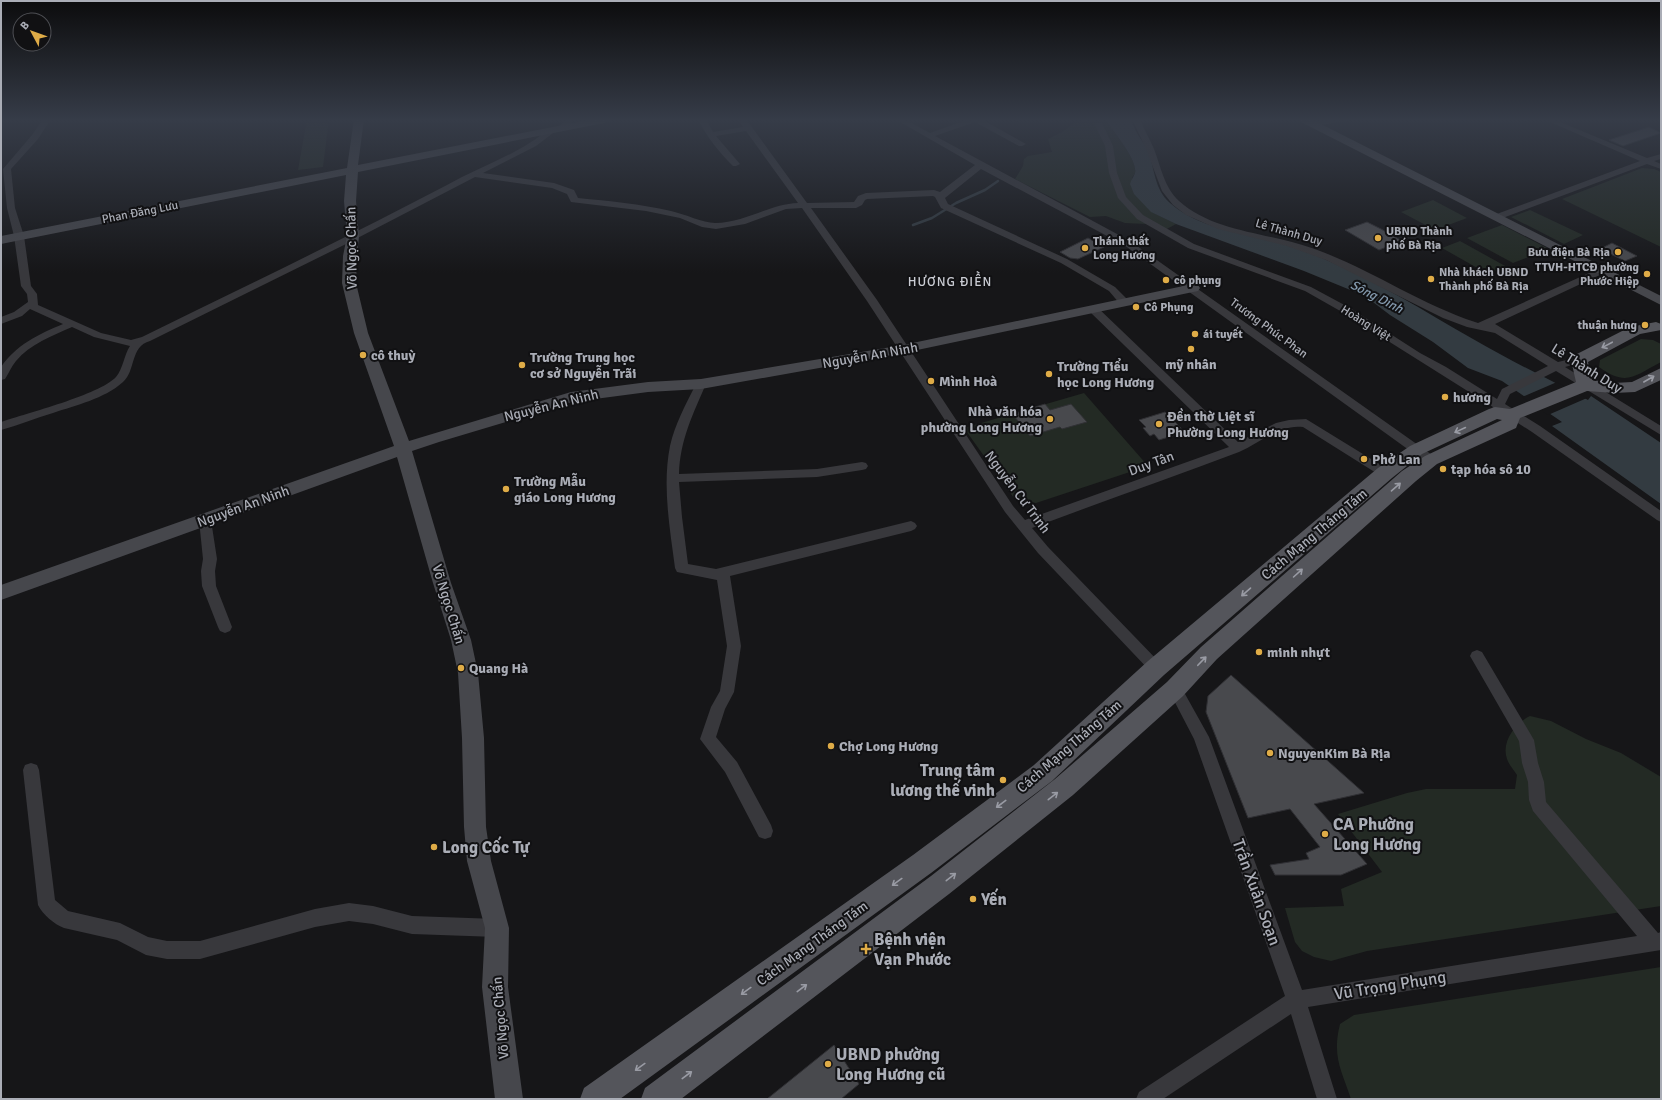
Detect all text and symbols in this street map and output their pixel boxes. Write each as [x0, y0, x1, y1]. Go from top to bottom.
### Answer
north arrow [12, 12, 52, 52]
text: B [18, 19, 32, 33]
street label: Phan Đăng Lưu [101, 198, 180, 227]
street label: Võ Ngọc Chấn [342, 207, 361, 289]
street label: Lê Thành Duy [1254, 216, 1324, 249]
place label: UBND Thành phố Bà Rịa [1386, 224, 1453, 253]
place label: Thánh thất Long Hương [1093, 233, 1156, 263]
marker: UBND Thành phố Bà Rịa [1373, 233, 1383, 243]
marker: Thánh thất Long Hương [1080, 243, 1090, 253]
place label: Bưu điện Bà Rịa [1528, 245, 1610, 260]
marker: Bưu điện Bà Rịa [1613, 247, 1623, 257]
place label: TTVH-HTCĐ phường Phước Hiệp [1535, 260, 1640, 289]
place label: Nhà khách UBND Thành phố Bà Rịa [1439, 265, 1529, 294]
marker: TTVH-HTCĐ phường Phước Hiệp [1642, 269, 1652, 279]
district label: HƯƠNG ĐIỀN [908, 271, 992, 290]
place label: cô phụng [1174, 273, 1222, 288]
marker: Nhà khách UBND Thành phố Bà Rịa [1426, 274, 1436, 284]
marker: cô phụng [1161, 275, 1171, 285]
water label: Sông Dinh [1348, 277, 1406, 317]
street label: Trương Phúc Phan [1227, 295, 1310, 362]
place label: Cô Phụng [1144, 300, 1194, 315]
marker: Cô Phụng [1131, 302, 1141, 312]
street label: Hoàng Việt [1338, 302, 1394, 345]
place label: thuận hưng [1577, 318, 1638, 333]
marker: thuận hưng [1640, 320, 1650, 330]
place label: ái tuyết [1203, 326, 1243, 342]
marker: ái tuyết [1190, 329, 1200, 339]
street label: Nguyễn An Ninh [821, 339, 919, 372]
street label: Lê Thành Duy [1548, 340, 1626, 397]
one-way arrow [1601, 342, 1613, 349]
marker: mỹ nhân [1186, 344, 1196, 354]
place label: cô thuỳ [371, 347, 415, 364]
place label: Trường Trung học cơ sở Nguyễn Trãi [530, 349, 636, 382]
marker: cô thuỳ [358, 350, 368, 360]
place label: mỹ nhân [1165, 356, 1217, 373]
place label: Trường Tiểu học Long Hương [1057, 358, 1155, 391]
marker: Trường Trung học cơ sở Nguyễn Trãi [517, 360, 527, 370]
marker: Trường Tiểu học Long Hương [1044, 369, 1054, 379]
place label: Mình Hoà [939, 373, 997, 390]
one-way arrow [1643, 375, 1655, 383]
marker: Mình Hoà [926, 376, 936, 386]
street label: Nguyễn An Ninh [502, 386, 600, 425]
place label: hương [1453, 389, 1491, 406]
marker: hương [1440, 392, 1450, 402]
place label: Nhà văn hóa phường Long Hương [921, 403, 1042, 436]
place label: Đền thờ Liệt sĩ Phường Long Hương [1167, 408, 1289, 441]
marker: Nhà văn hóa phường Long Hương [1045, 414, 1055, 424]
marker: Đền thờ Liệt sĩ Phường Long Hương [1154, 419, 1164, 429]
one-way arrow [1454, 427, 1466, 434]
street label: Duy Tân [1126, 447, 1176, 480]
street label: Nguyễn Cư Trinh [981, 448, 1054, 537]
place label: Phở Lan [1372, 451, 1421, 468]
marker: Phở Lan [1359, 454, 1369, 464]
place label: tạp hóa sô 10 [1450, 461, 1531, 478]
marker: tạp hóa sô 10 [1438, 464, 1448, 474]
place label: Trường Mẫu giáo Long Hương [514, 472, 616, 506]
street label: Nguyễn An Ninh [195, 482, 291, 531]
one-way arrow [1391, 483, 1401, 492]
marker: Trường Mẫu giáo Long Hương [501, 484, 511, 494]
street label: Cách Mạng Tháng Tám [1258, 485, 1371, 584]
street label: Võ Ngọc Chấn [428, 562, 469, 646]
one-way arrow [1293, 569, 1304, 578]
one-way arrow [1240, 587, 1251, 596]
place label: minh nhựt [1267, 644, 1331, 661]
marker: minh nhựt [1254, 647, 1264, 657]
one-way arrow [1197, 656, 1207, 666]
place label: Quang Hà [469, 660, 528, 677]
marker: Quang Hà [456, 663, 466, 673]
street label: Cách Mạng Tháng Tám [1014, 696, 1125, 796]
place label: Chợ Long Hương [839, 738, 939, 755]
marker: Chợ Long Hương [826, 741, 836, 751]
place label: NguyenKim Bà Rịa [1278, 745, 1390, 762]
marker: NguyenKim Bà Rịa [1265, 748, 1275, 758]
place label: Trung tâm lương thế vinh [890, 760, 995, 801]
marker: Trung tâm lương thế vinh [998, 775, 1008, 785]
one-way arrow [1047, 792, 1058, 800]
one-way arrow [995, 800, 1006, 808]
place label: CA Phường Long Hương [1333, 814, 1421, 855]
marker: CA Phường Long Hương [1320, 829, 1330, 839]
place label: Long Cốc Tự [442, 836, 531, 858]
street label: Trần Xuân Soạn [1228, 836, 1286, 948]
marker: Long Cốc Tự [429, 842, 439, 852]
one-way arrow [945, 872, 956, 881]
one-way arrow [891, 878, 902, 886]
place label: Yến [980, 888, 1007, 910]
marker: Yến [968, 894, 978, 904]
street label: Cách Mạng Tháng Tám [753, 897, 871, 989]
place label: Bệnh viện Vạn Phước [874, 929, 951, 970]
marker: Bệnh viện Vạn Phước [861, 944, 871, 954]
street label: Vũ Trọng Phụng [1333, 966, 1448, 1005]
street label: Võ Ngọc Chấn [488, 976, 513, 1060]
one-way arrow [796, 984, 807, 993]
one-way arrow [740, 986, 751, 995]
place label: UBND phường Long Hương cũ [836, 1044, 945, 1085]
marker: UBND phường Long Hương cũ [823, 1059, 833, 1069]
one-way arrow [635, 1063, 646, 1071]
one-way arrow [681, 1071, 692, 1080]

